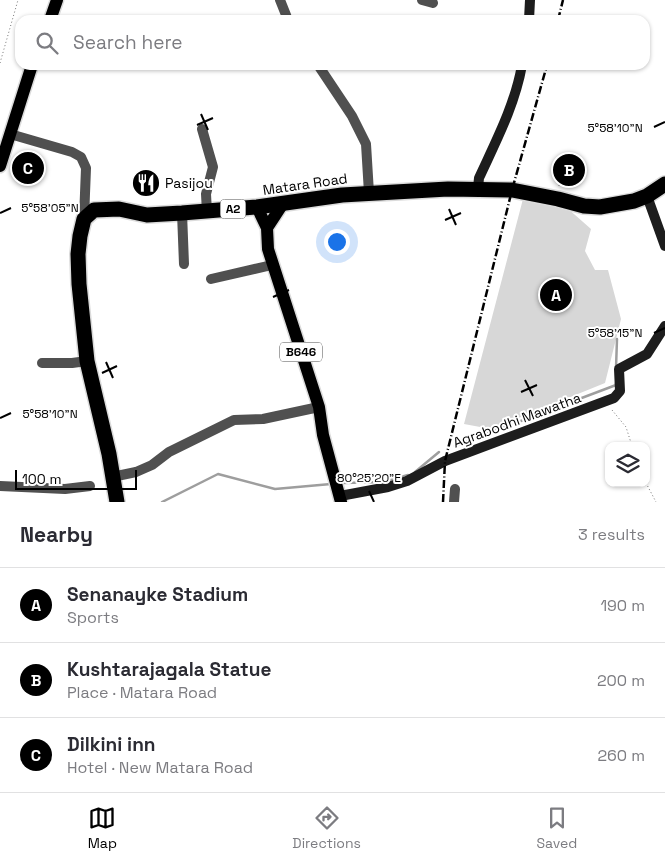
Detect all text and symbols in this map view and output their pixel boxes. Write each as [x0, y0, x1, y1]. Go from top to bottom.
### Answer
search box [15, 15, 650, 70]
icon: search [33, 29, 61, 57]
text: Search here [73, 30, 183, 55]
text: 5°58'10"N [587, 120, 643, 136]
pin: C [12, 149, 44, 187]
pin: B [553, 151, 585, 189]
restaurant icon: Pasijou [131, 168, 161, 198]
street label: Matara Road [262, 169, 348, 199]
place label: Pasijou [165, 174, 213, 192]
text: 5°58'05"N [21, 200, 79, 216]
road number: A2 [220, 200, 246, 218]
your location [324, 229, 350, 255]
pin: A [540, 276, 572, 314]
text: 5°58'15"N [588, 325, 642, 341]
road number: B646 [280, 342, 322, 362]
street label: Agrabodhi Mawatha [450, 388, 584, 452]
text: 5°58'10"N [22, 406, 78, 422]
map controls [605, 442, 650, 487]
button: layers [605, 442, 650, 487]
scale bar [15, 467, 138, 490]
text: 100 m [22, 470, 61, 488]
text: 80°25'20"E [337, 470, 401, 486]
text: Nearby [20, 521, 93, 548]
text: 3 results [578, 524, 645, 545]
text: Senanayke Stadium [67, 582, 248, 607]
text: A [31, 595, 41, 616]
text: 190 m [600, 595, 645, 616]
text: Sports [67, 607, 119, 628]
text: Kushtarajagala Statue [67, 657, 271, 682]
text: B [31, 670, 41, 691]
text: 200 m [597, 670, 645, 691]
text: Place · Matara Road [67, 682, 217, 703]
text: Dilkini inn [67, 732, 156, 757]
text: C [31, 745, 41, 766]
text: 260 m [597, 745, 645, 766]
text: Hotel · New Matara Road [67, 757, 253, 778]
tab: Map [88, 804, 117, 852]
tab: Directions [292, 804, 361, 852]
tab: Saved [536, 804, 577, 852]

